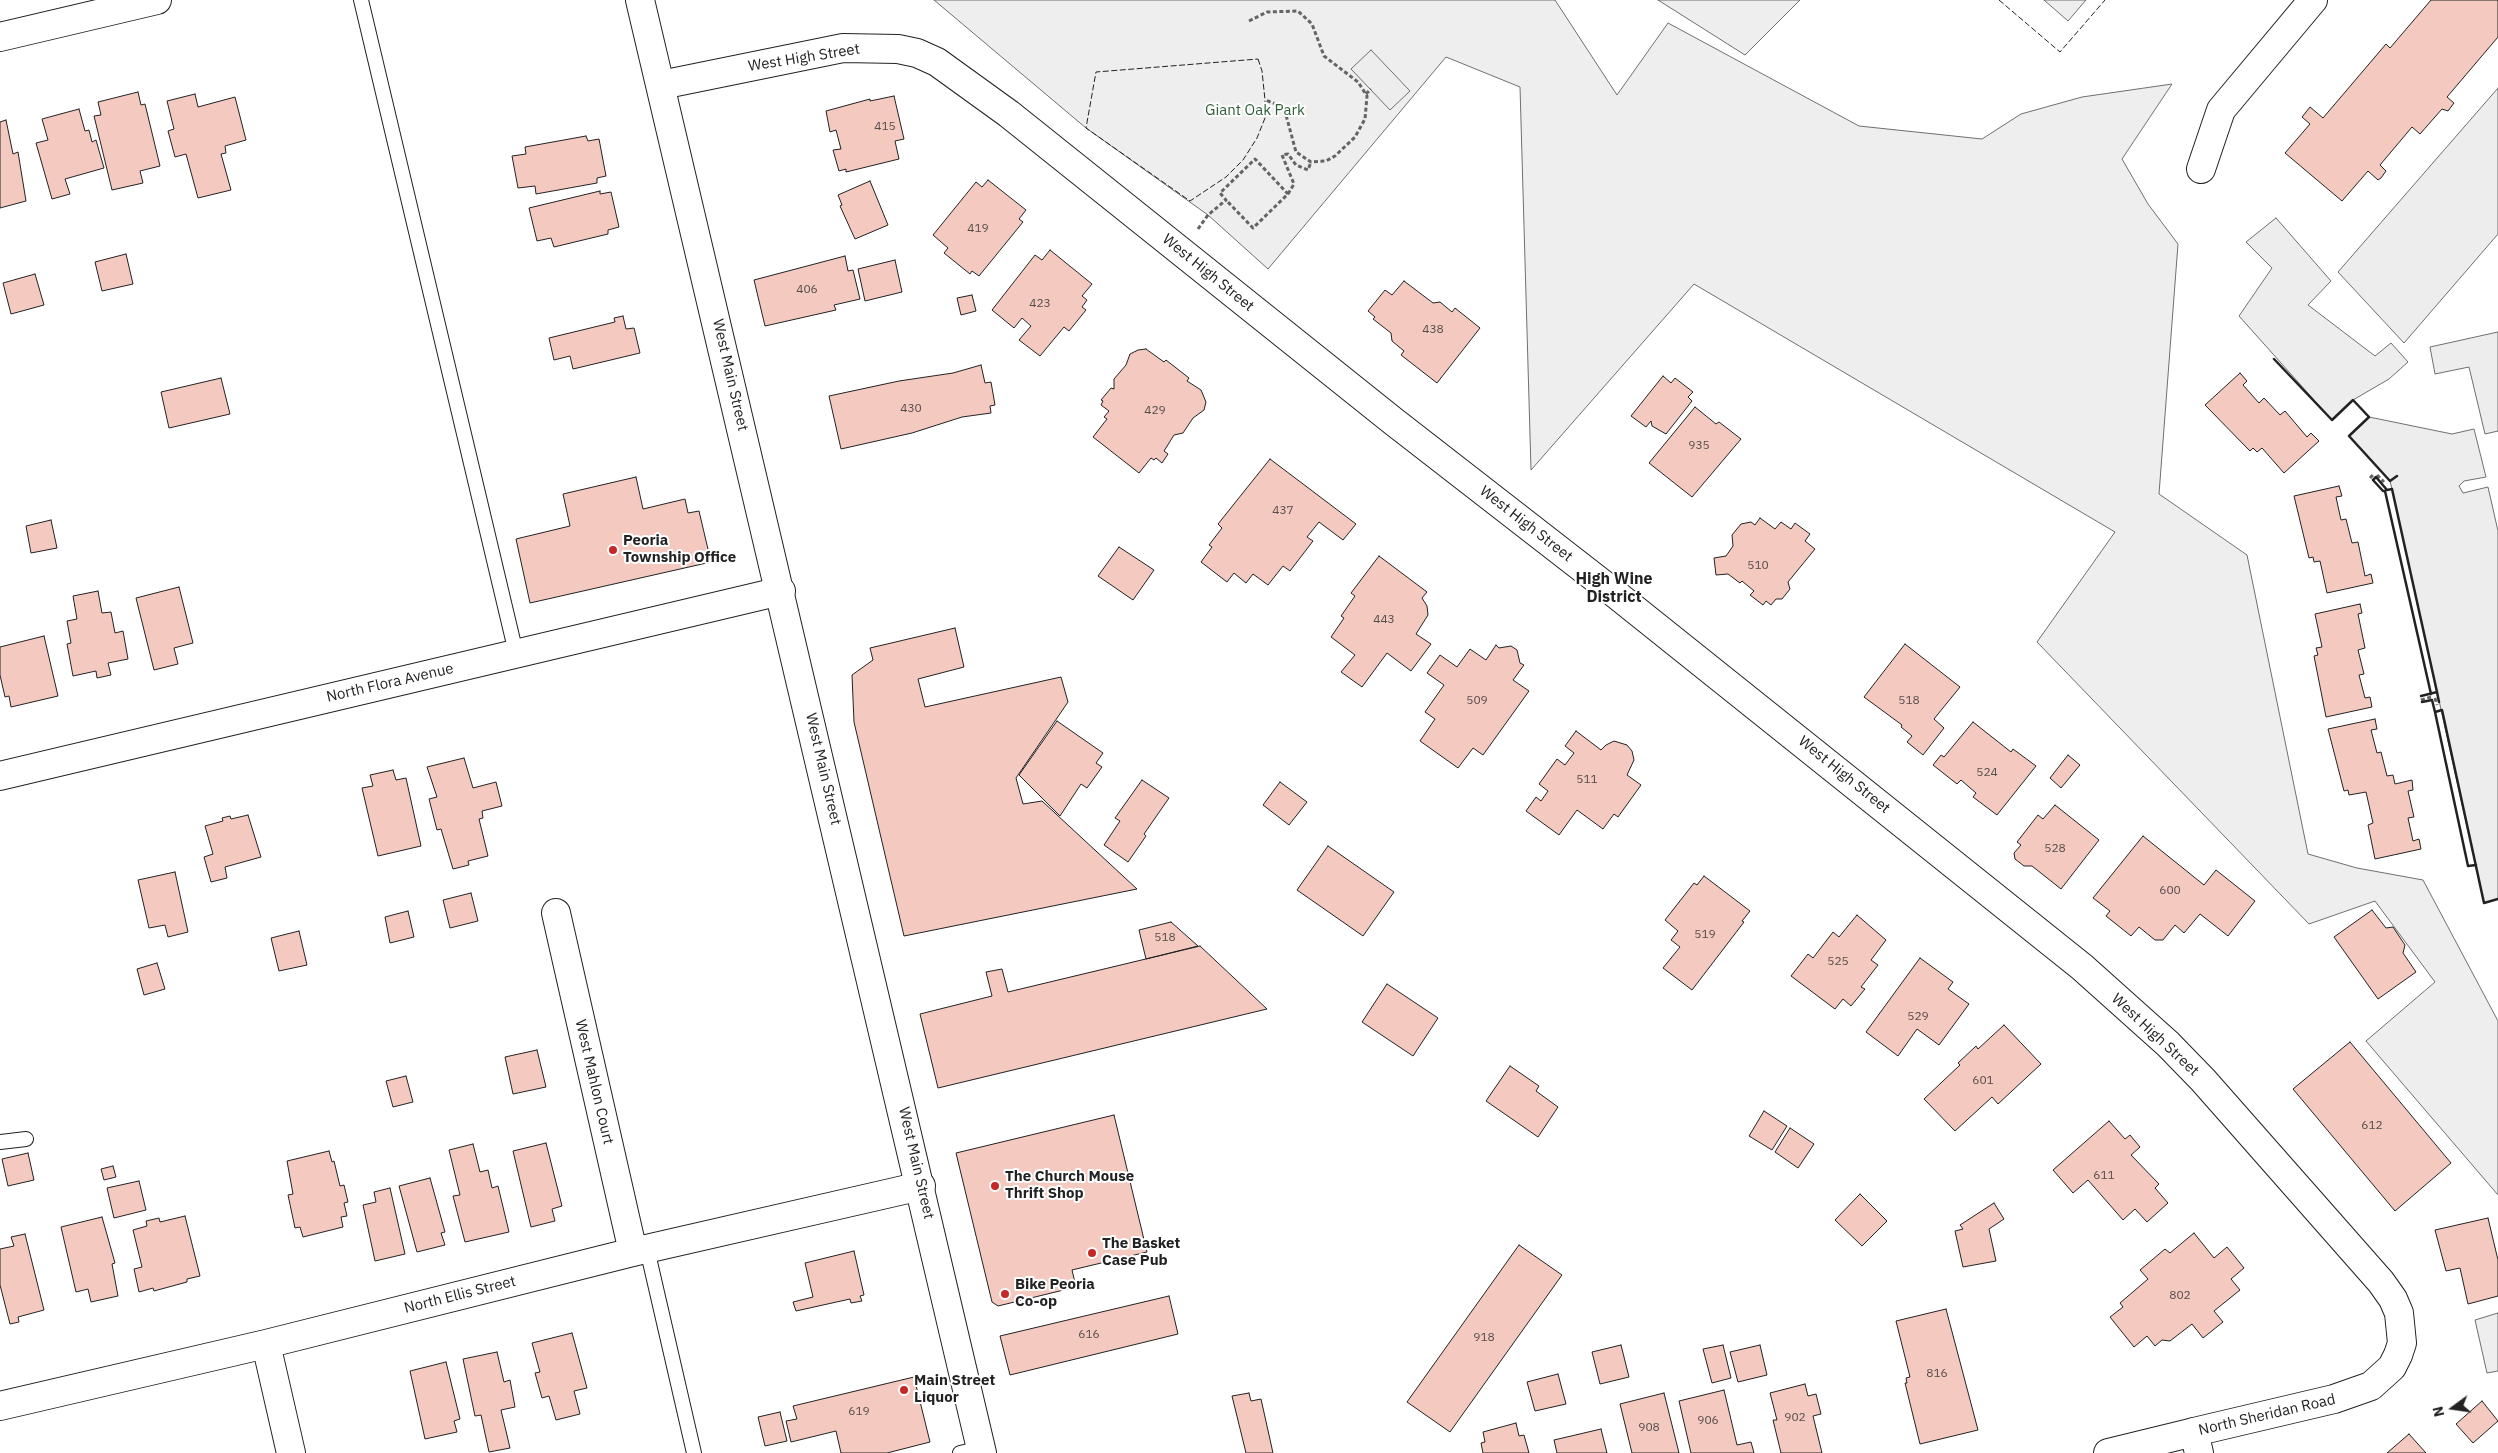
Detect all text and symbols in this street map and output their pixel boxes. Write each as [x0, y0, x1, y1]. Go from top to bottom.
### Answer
street label: West High Street [747, 40, 861, 76]
park label: Giant Oak Park [1205, 102, 1305, 120]
house number: 415 [874, 120, 896, 134]
house number: 419 [967, 222, 989, 236]
street label: West High Street [1158, 230, 1258, 316]
house number: 406 [796, 283, 818, 297]
house number: 423 [1029, 297, 1051, 311]
street label: West Main Street [708, 317, 752, 433]
house number: 438 [1422, 323, 1444, 337]
house number: 430 [900, 402, 922, 416]
house number: 429 [1144, 404, 1166, 418]
house number: 935 [1688, 439, 1710, 453]
street label: West High Street [1476, 482, 1576, 566]
house number: 437 [1272, 504, 1294, 518]
place label: Peoria Township Office [623, 532, 736, 567]
marker: Peoria Township Office [607, 544, 619, 556]
house number: 510 [1747, 559, 1769, 573]
district label: High Wine District [1576, 569, 1652, 607]
house number: 443 [1373, 613, 1395, 627]
street label: North Flora Avenue [325, 660, 455, 706]
house number: 509 [1466, 694, 1488, 708]
house number: 518 [1898, 694, 1920, 708]
street label: West Main Street [801, 711, 845, 827]
street label: West High Street [1794, 732, 1894, 818]
house number: 524 [1976, 766, 1998, 780]
house number: 511 [1576, 773, 1598, 787]
house number: 528 [2044, 842, 2066, 856]
house number: 600 [2159, 884, 2181, 898]
house number: 519 [1694, 928, 1716, 942]
house number: 518 [1154, 931, 1176, 945]
house number: 525 [1827, 955, 1849, 969]
street label: West High Street [2108, 990, 2202, 1080]
house number: 529 [1907, 1010, 1929, 1024]
street label: West Mahlon Court [571, 1018, 617, 1146]
house number: 601 [1972, 1074, 1994, 1088]
street label: West Main Street [894, 1105, 938, 1221]
house number: 612 [2361, 1119, 2383, 1133]
place label: The Church Mouse Thrift Shop [1005, 1168, 1134, 1203]
house number: 611 [2093, 1169, 2115, 1183]
marker: The Church Mouse Thrift Shop [989, 1180, 1001, 1192]
place label: The Basket Case Pub [1102, 1235, 1180, 1270]
marker: The Basket Case Pub [1086, 1247, 1098, 1259]
street label: North Ellis Street [402, 1272, 518, 1318]
place label: Bike Peoria Co-op [1015, 1276, 1095, 1311]
marker: Bike Peoria Co-op [999, 1288, 1011, 1300]
house number: 802 [2169, 1289, 2191, 1303]
house number: 616 [1078, 1328, 1100, 1342]
house number: 918 [1473, 1331, 1495, 1345]
house number: 816 [1926, 1367, 1948, 1381]
place label: Main Street Liquor [914, 1372, 995, 1407]
north arrow [2428, 1383, 2478, 1433]
marker: Main Street Liquor [898, 1384, 910, 1396]
street label: North Sheridan Road [2197, 1390, 2337, 1440]
house number: 619 [848, 1405, 870, 1419]
text: N [2428, 1405, 2448, 1419]
house number: 902 [1784, 1411, 1806, 1425]
house number: 906 [1697, 1414, 1719, 1428]
house number: 908 [1638, 1421, 1660, 1435]

